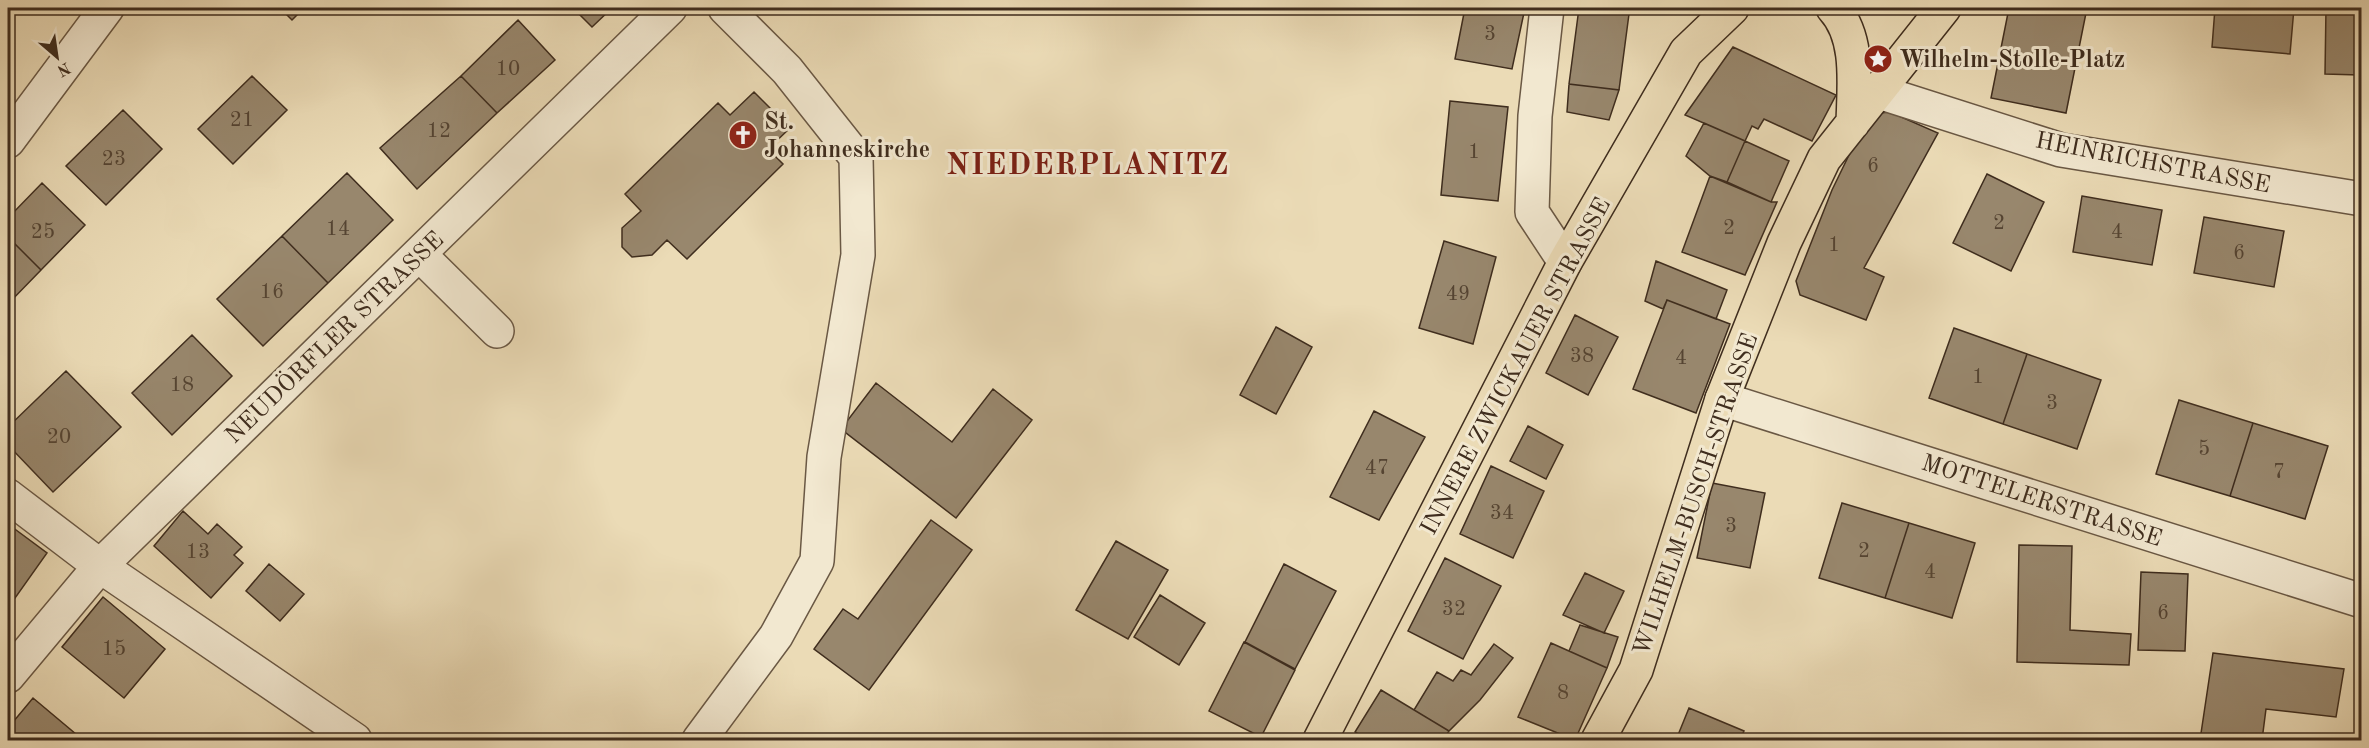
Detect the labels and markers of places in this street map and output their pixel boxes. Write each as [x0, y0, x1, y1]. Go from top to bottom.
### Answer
place icon: Wilhelm-Stolle-Platz [1862, 43, 1894, 75]
place label: Wilhelm-Stolle-Platz [1899, 49, 2125, 73]
place label: St. Johanneskirche [764, 111, 930, 163]
church icon: St. Johanneskirche [727, 119, 759, 151]

